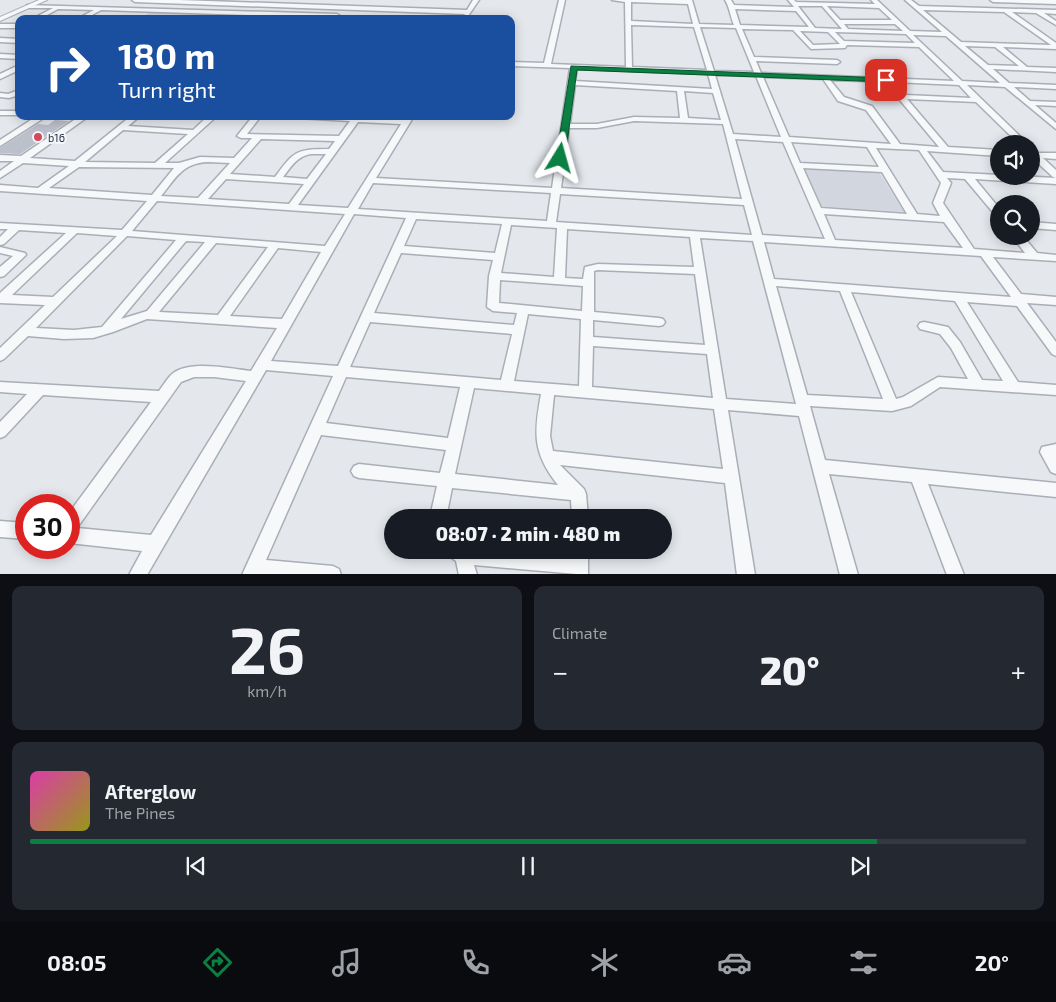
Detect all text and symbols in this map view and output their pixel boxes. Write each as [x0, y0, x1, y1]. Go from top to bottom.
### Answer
text: 180 m [118, 34, 215, 76]
icon: right [35, 35, 100, 100]
pin [865, 59, 907, 101]
icon: arrive [872, 66, 900, 94]
text: Turn right [118, 76, 216, 102]
marker: b16 [32, 131, 44, 143]
place label: b16 [48, 131, 65, 144]
position arrow [533, 131, 585, 183]
map controls [990, 135, 1040, 245]
button: sound [990, 135, 1040, 185]
button: search [990, 195, 1040, 245]
speed limit sign: 30 [15, 494, 80, 559]
text: 08:07 · 2 min · 480 m [436, 522, 620, 545]
text: 26 [229, 609, 305, 687]
text: Climate [552, 623, 607, 642]
text: 20° [760, 647, 819, 693]
text: − [552, 654, 568, 688]
text: + [1011, 654, 1026, 688]
text: km/h [247, 681, 287, 700]
text: Afterglow [105, 780, 196, 803]
text: The Pines [105, 803, 175, 822]
icon: previous [182, 852, 210, 880]
icon: pause [514, 852, 542, 880]
icon: next [846, 852, 874, 880]
icon: directions [200, 945, 235, 980]
icon: music [329, 945, 364, 980]
icon: phone [458, 945, 493, 980]
icon: climate [587, 945, 622, 980]
icon: car [717, 945, 752, 980]
icon: filters [846, 945, 881, 980]
text: 08:05 [47, 949, 106, 975]
text: 20° [975, 949, 1009, 975]

